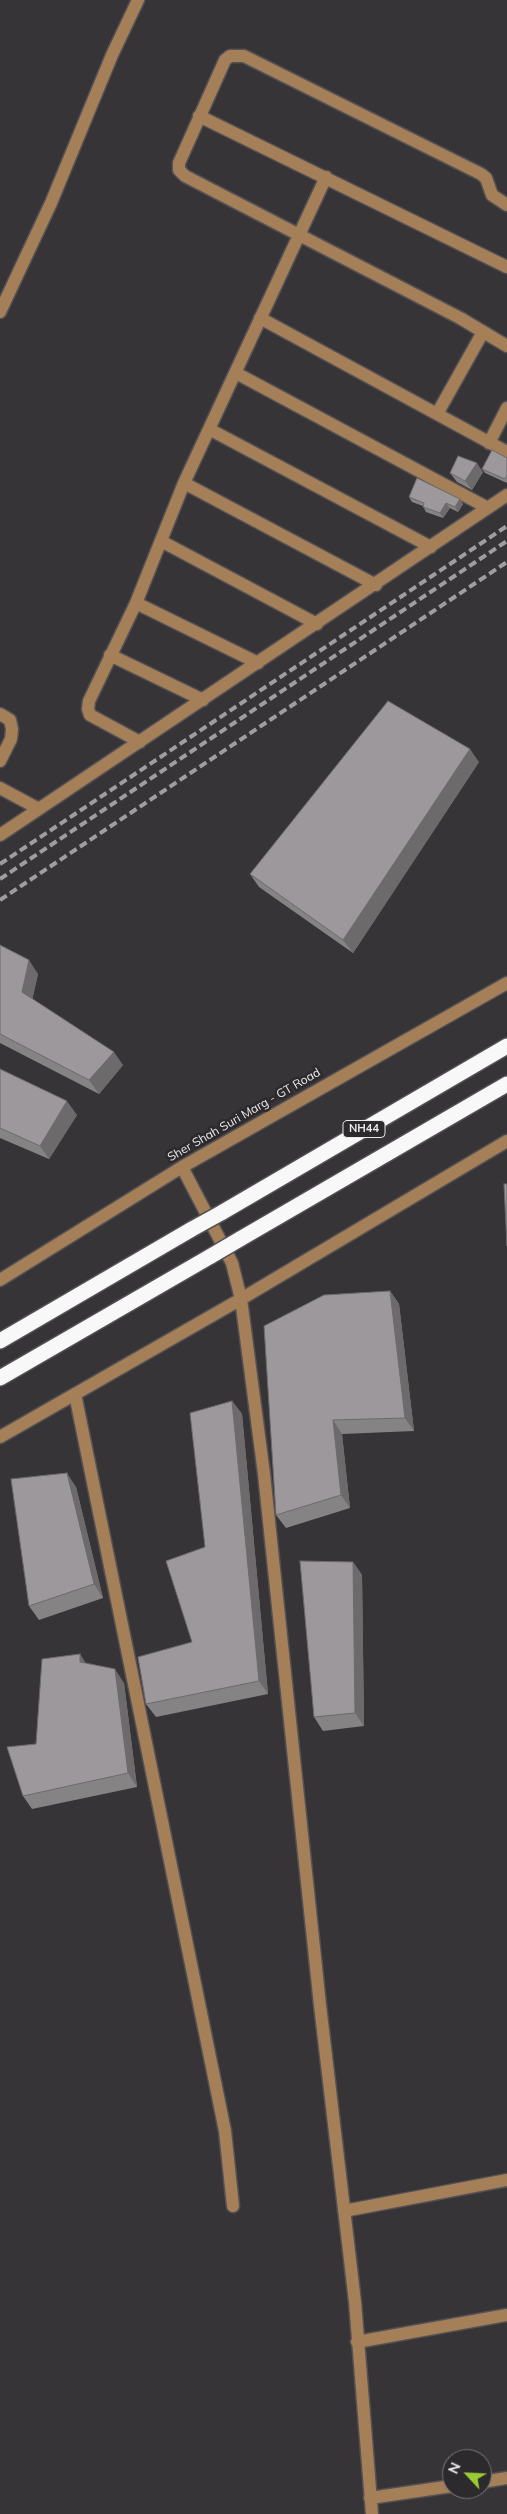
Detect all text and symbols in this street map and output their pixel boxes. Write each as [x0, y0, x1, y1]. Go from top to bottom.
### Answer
street label: Sher Shah Suri Marg - GT Road [165, 1065, 323, 1165]
road number: NH44 [343, 1120, 385, 1138]
north arrow [442, 2449, 492, 2499]
text: N [444, 2459, 465, 2477]

